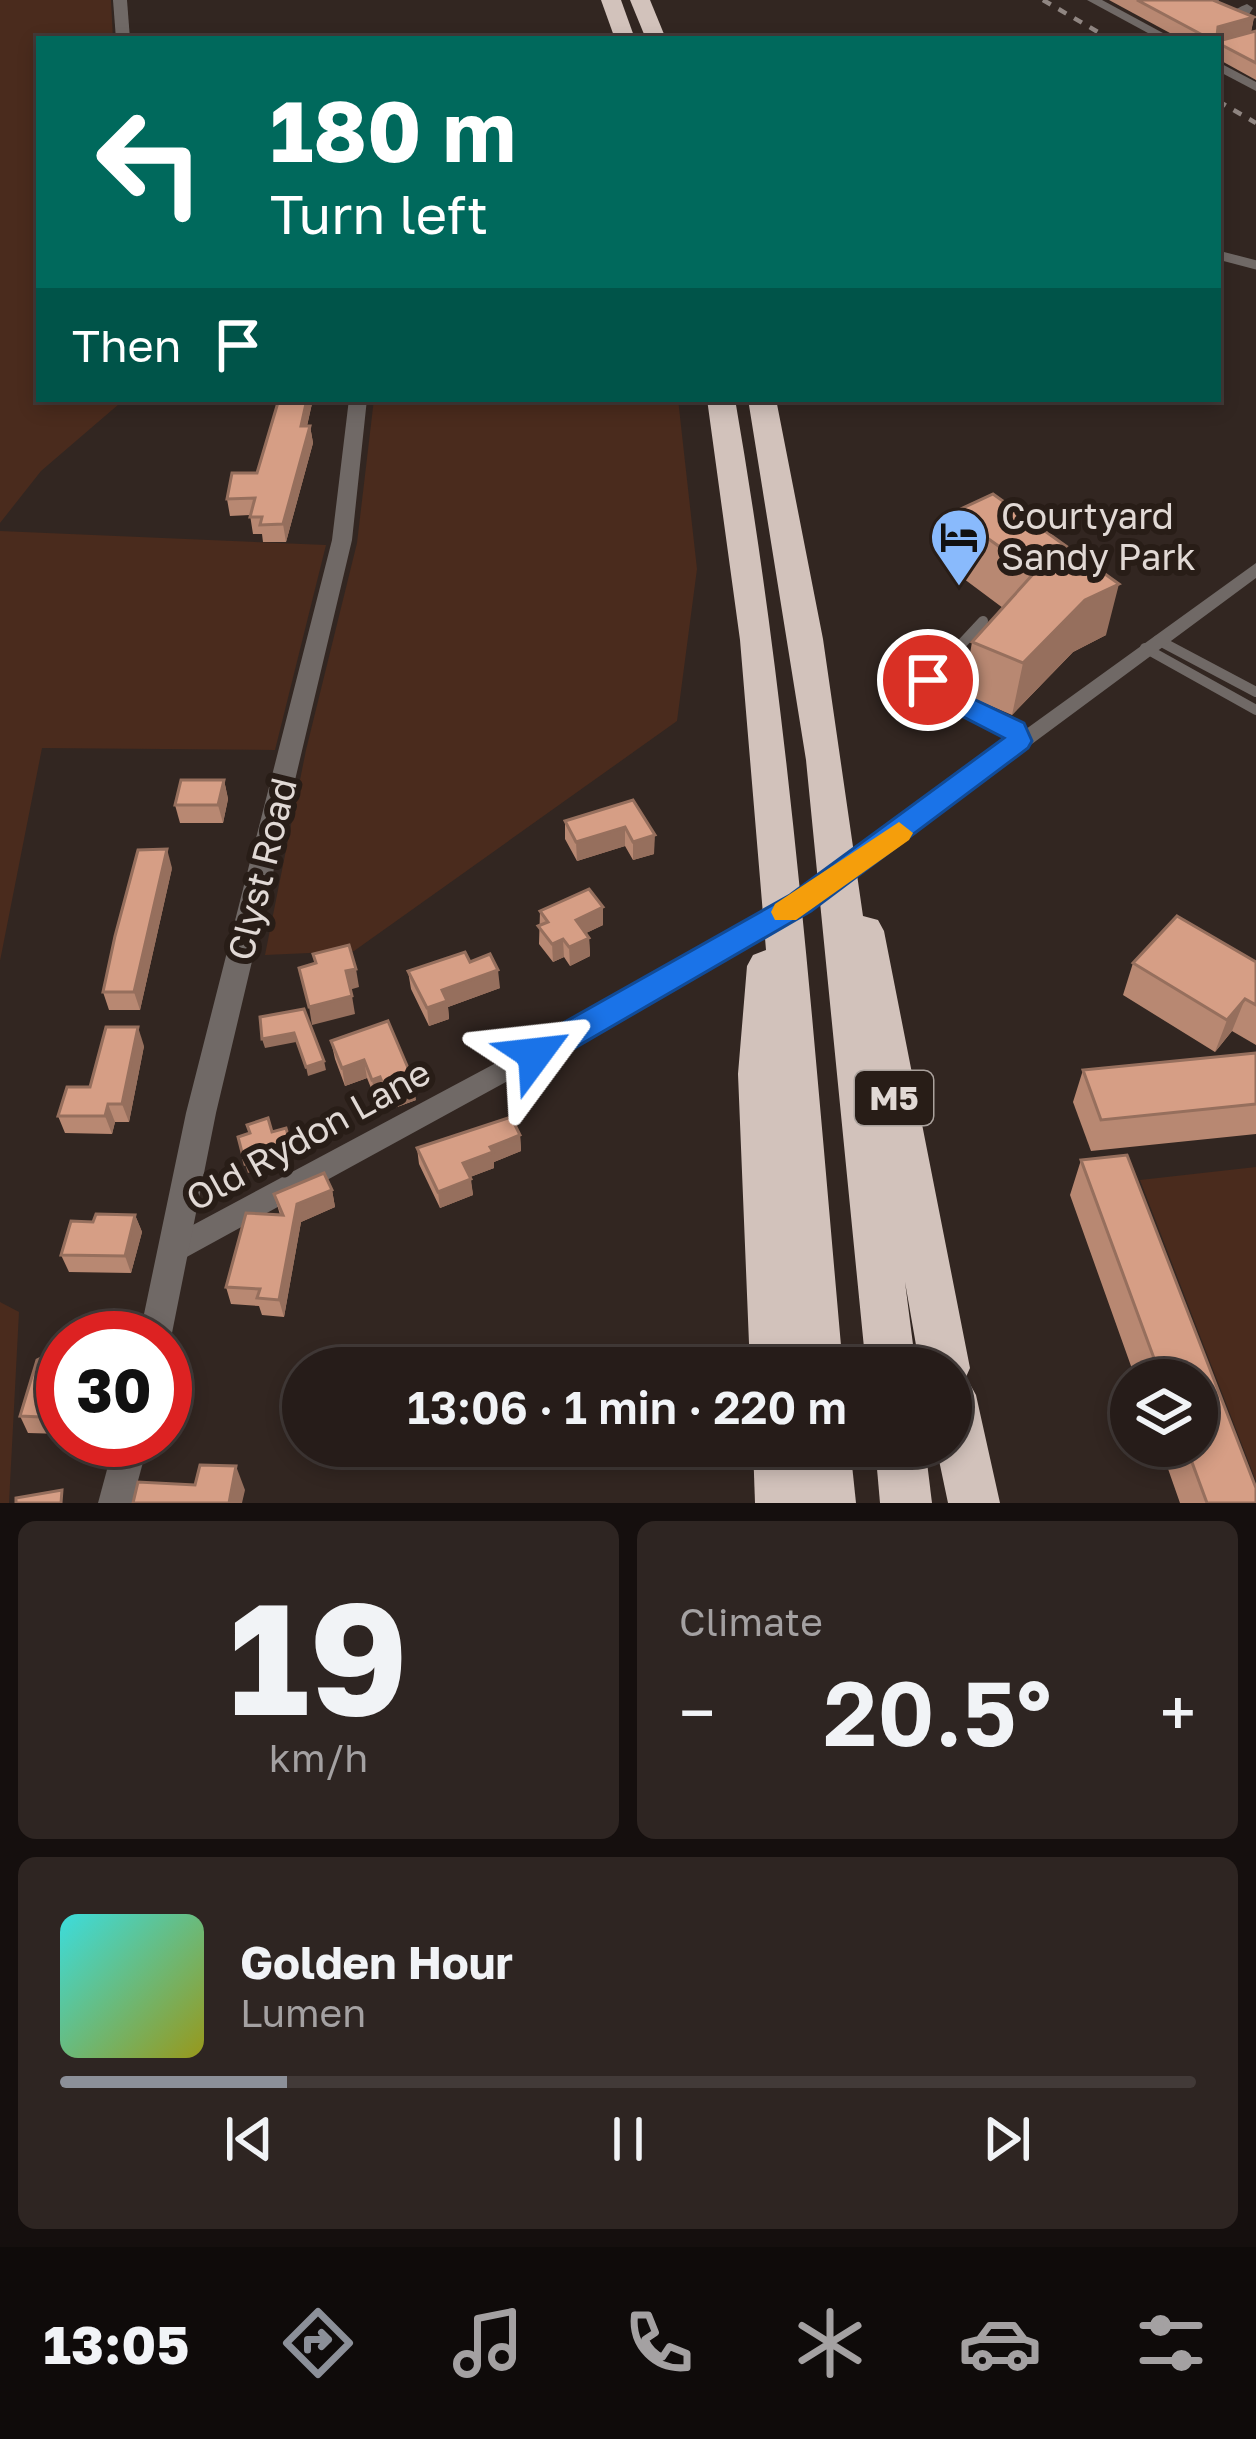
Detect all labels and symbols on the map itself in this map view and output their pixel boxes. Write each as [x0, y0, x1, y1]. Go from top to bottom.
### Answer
place label: Courtyard Sandy Park [1001, 494, 1196, 578]
hotel icon: Courtyard Sandy Park [928, 506, 990, 588]
pin [877, 629, 979, 731]
street label: Clyst Road [218, 773, 305, 964]
position arrow [472, 991, 598, 1117]
street label: Old Rydon Lane [178, 1050, 437, 1219]
road number: M5 [855, 1071, 933, 1125]
speed limit sign: 30 [36, 1311, 192, 1467]

